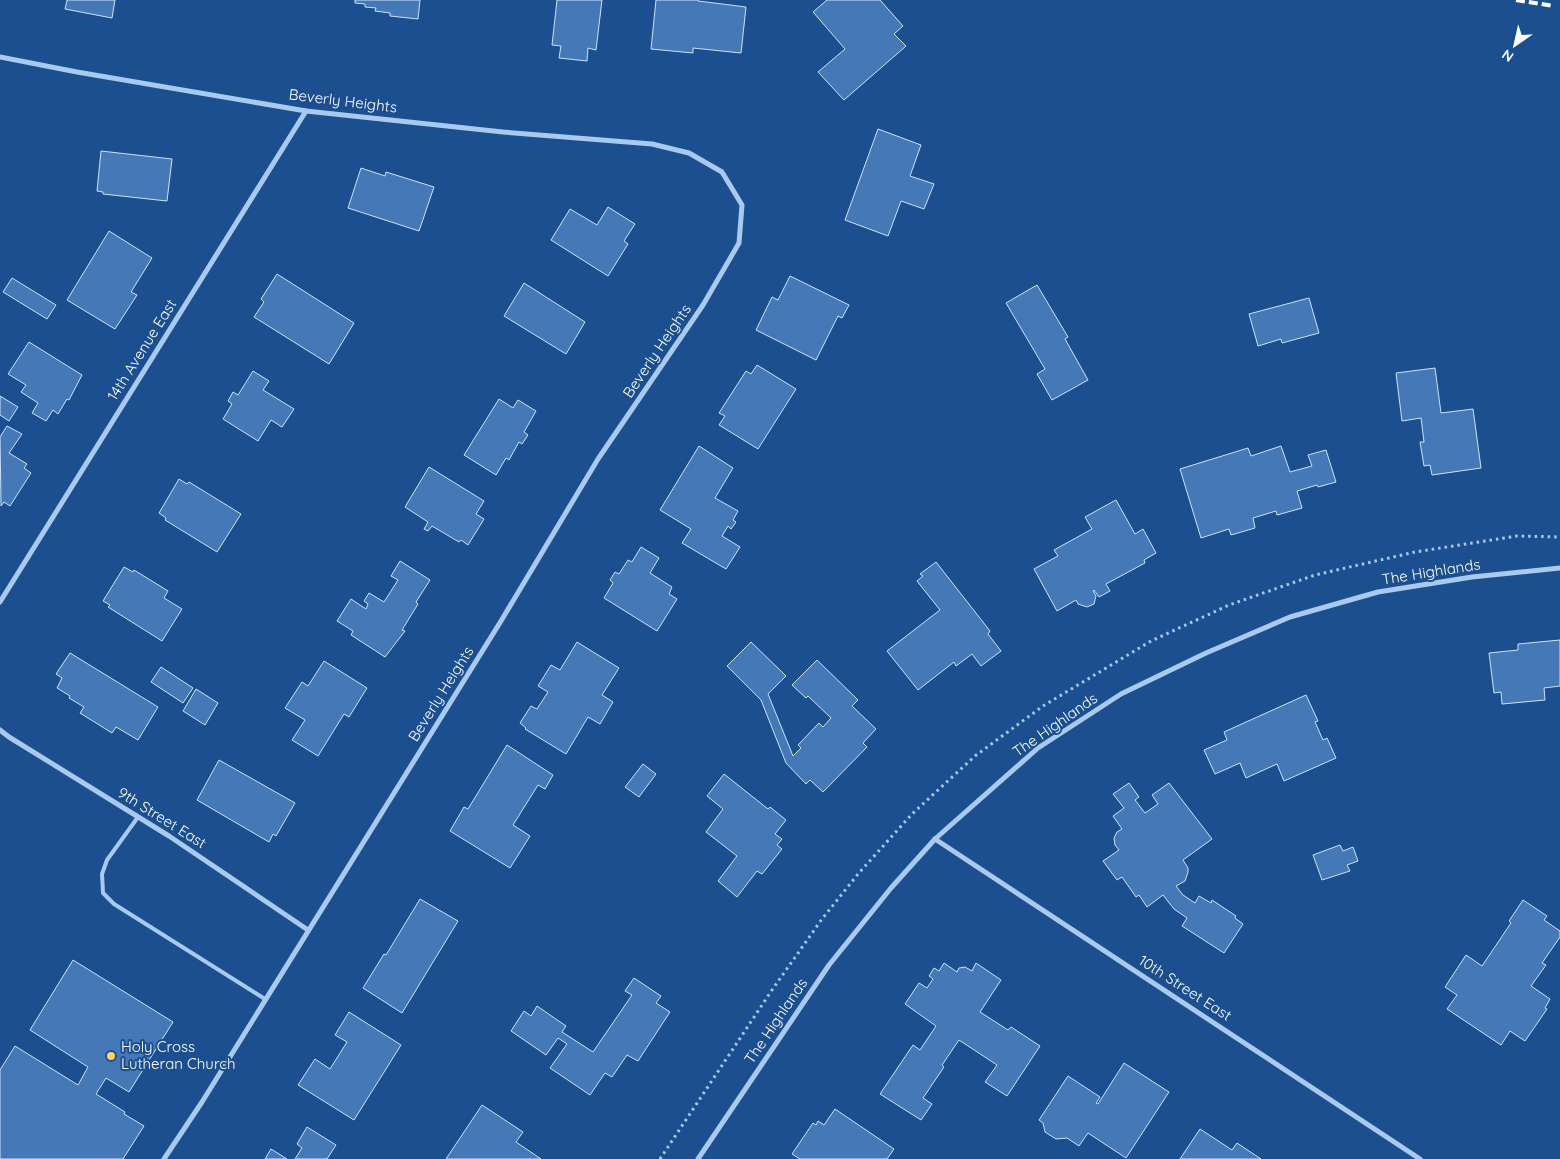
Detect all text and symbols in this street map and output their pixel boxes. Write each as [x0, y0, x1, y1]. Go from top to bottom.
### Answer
north arrow [1490, 20, 1540, 70]
text: N [1498, 45, 1517, 66]
street label: Beverly Heights [288, 84, 398, 117]
street label: 14th Avenue East [103, 295, 180, 404]
street label: Beverly Heights [618, 300, 695, 401]
street label: The Highlands [1380, 554, 1481, 589]
street label: Beverly Heights [404, 643, 477, 745]
street label: The Highlands [1009, 688, 1101, 761]
street label: 9th Street East [114, 783, 210, 852]
street label: 10th Street East [1135, 950, 1235, 1025]
street label: The Highlands [740, 974, 811, 1067]
place label: Holy Cross Lutheran Church [121, 1037, 236, 1073]
marker: Holy Cross Lutheran Church [105, 1050, 117, 1062]

